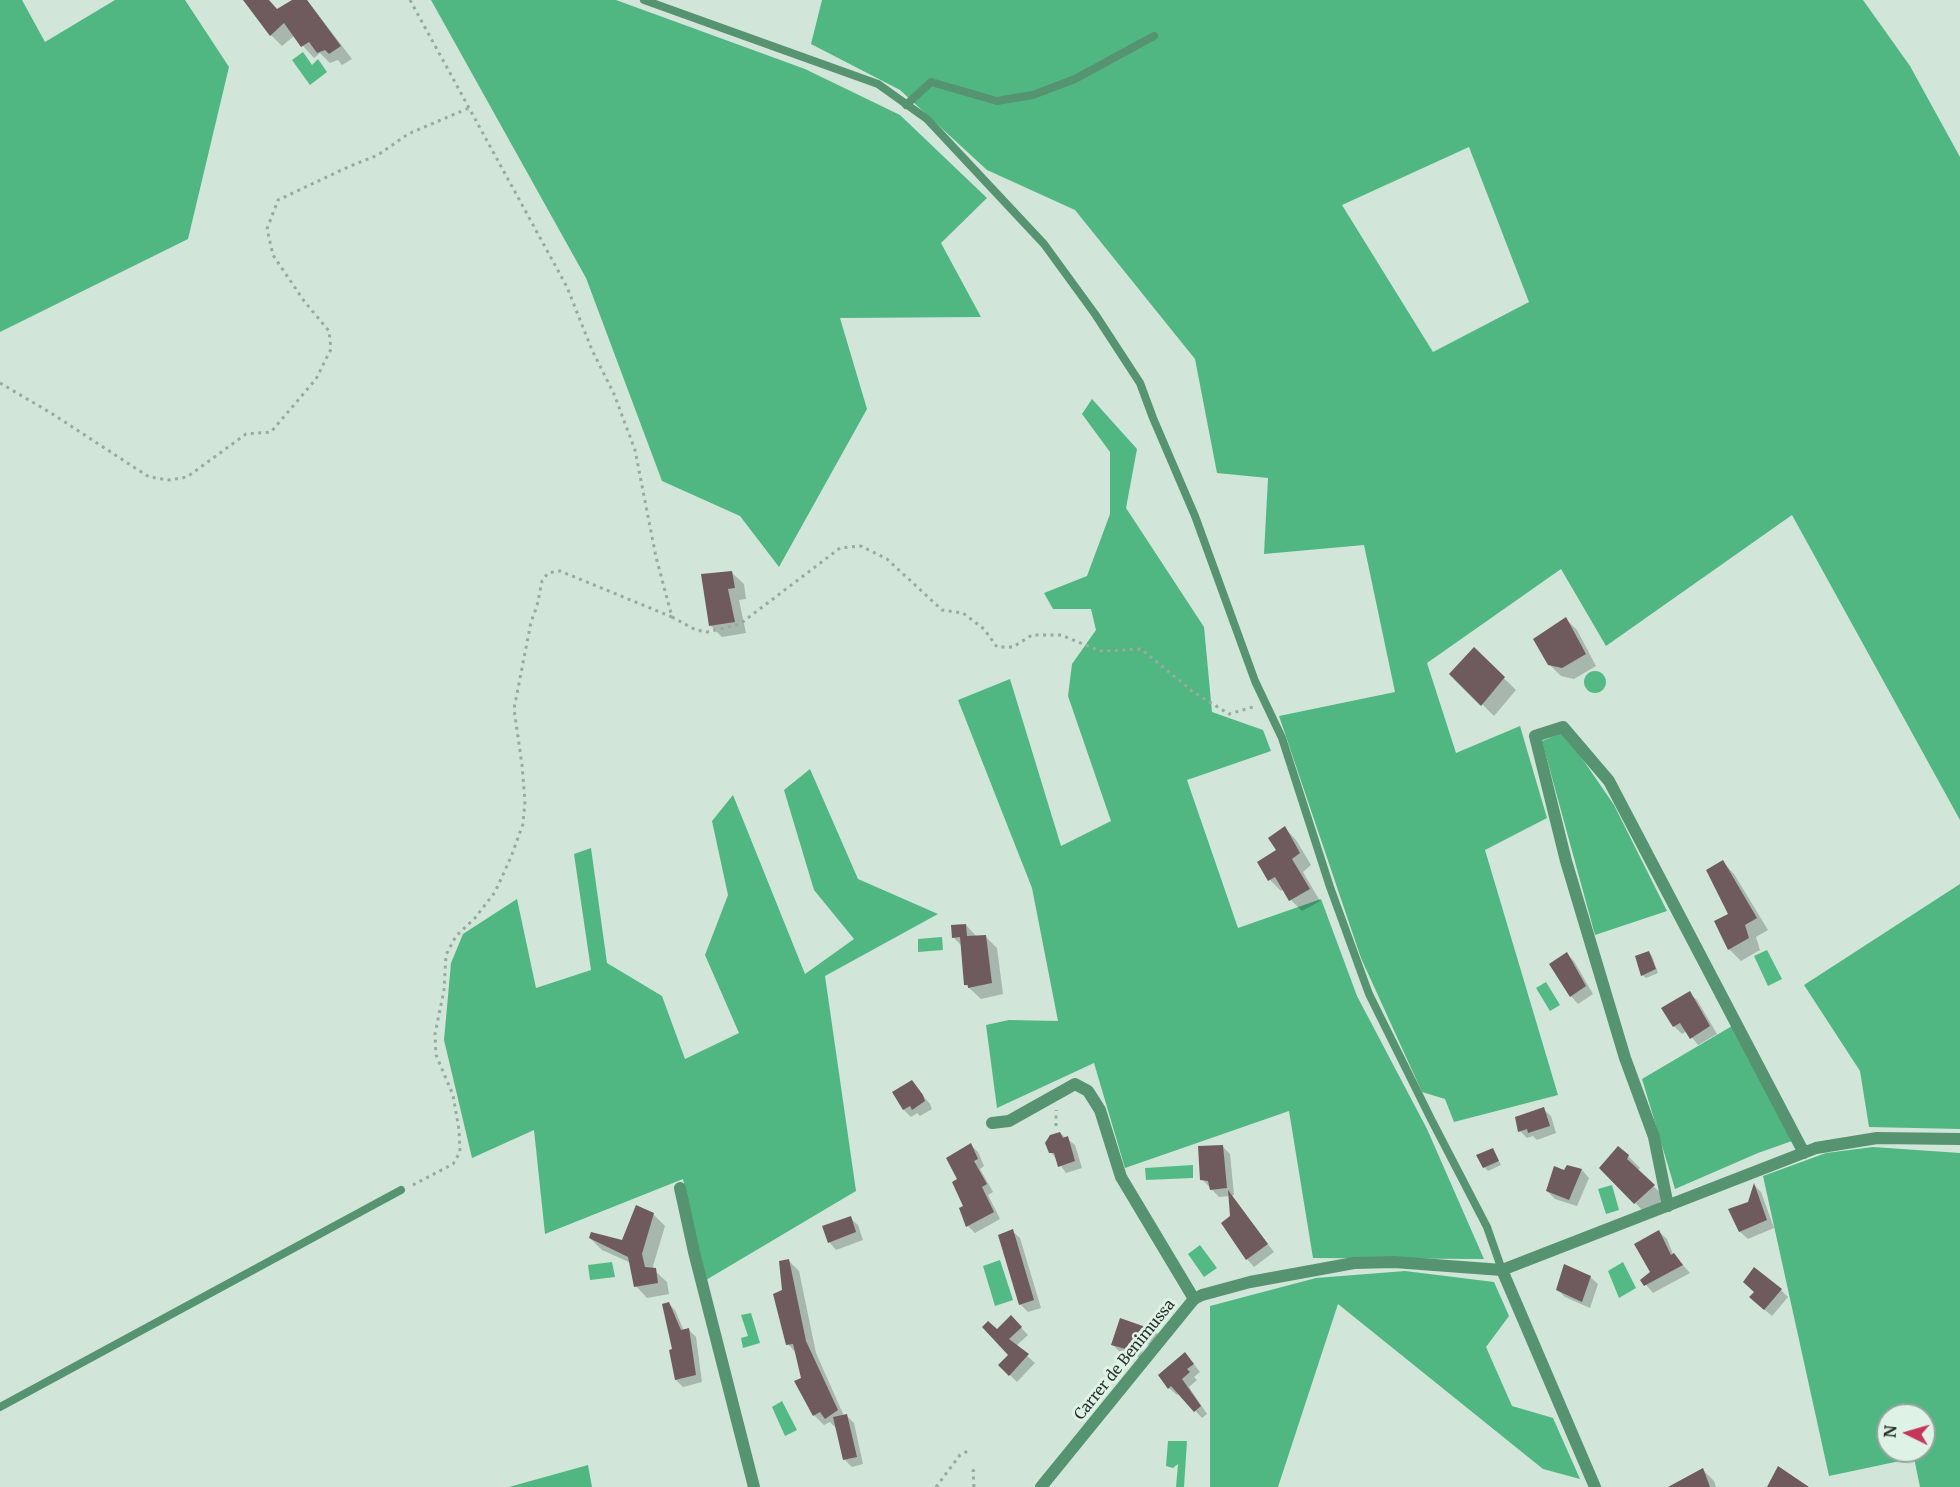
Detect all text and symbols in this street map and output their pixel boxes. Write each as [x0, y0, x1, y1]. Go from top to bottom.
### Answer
street label: Carrer de Benimussa [1071, 1296, 1179, 1424]
north arrow [1876, 1403, 1936, 1463]
text: N [1880, 1424, 1901, 1439]

